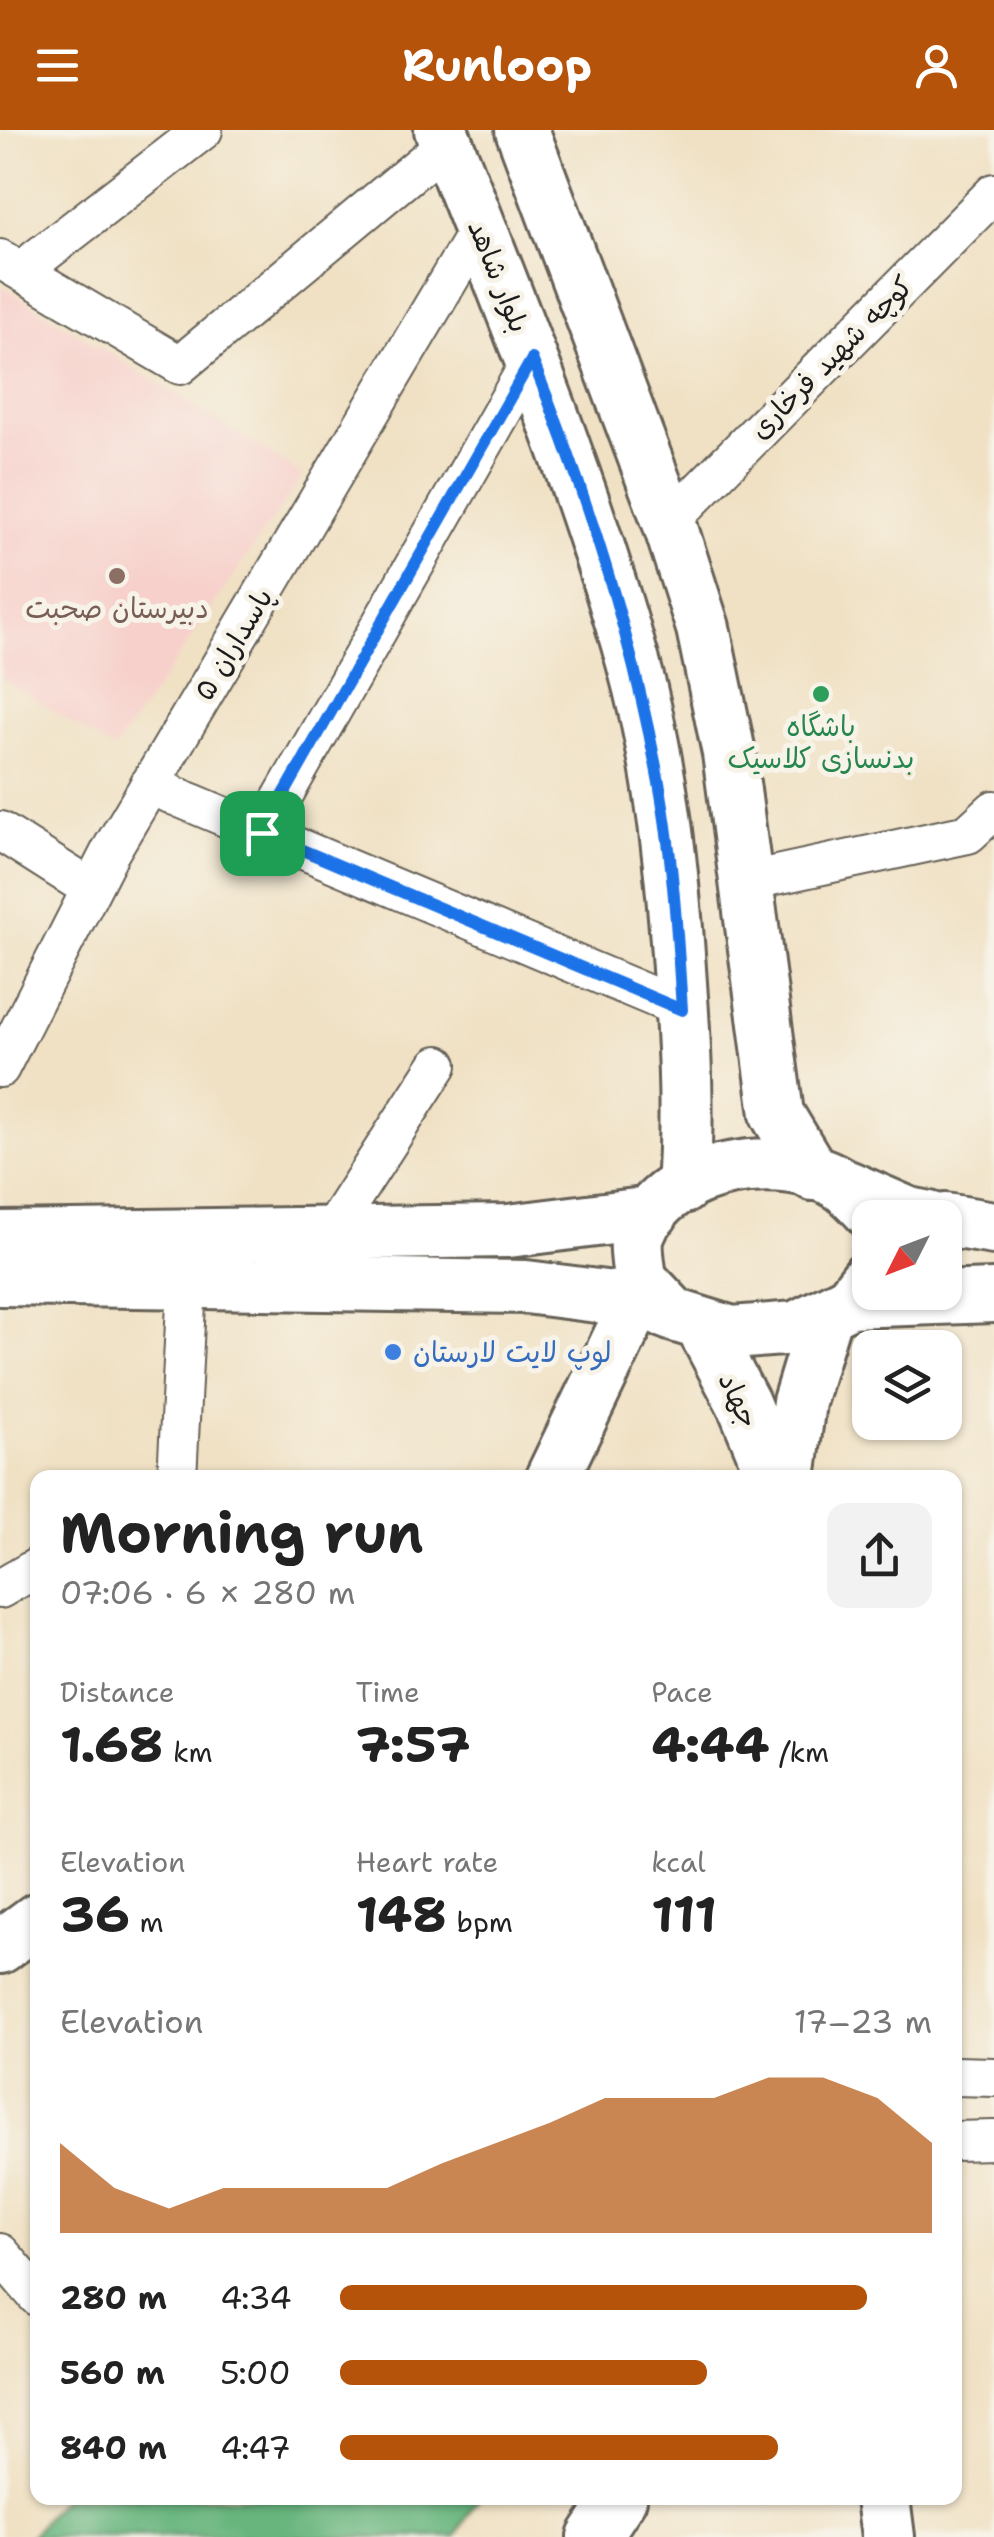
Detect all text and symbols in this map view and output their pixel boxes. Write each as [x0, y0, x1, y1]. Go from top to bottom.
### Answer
text: Runloop [402, 35, 592, 95]
icon: menu [30, 38, 85, 93]
icon: person [909, 38, 964, 93]
street label: بلوار شاهد [459, 214, 539, 338]
street label: کوچه شهید فرخاری [741, 267, 921, 447]
marker: دبیرستان صحبت [106, 565, 128, 587]
street label: پاسداران ۵ [185, 581, 281, 707]
place label: دبیرستان صحبت [25, 589, 209, 627]
marker: باشگاه بدنسازی کلاسیک [810, 683, 832, 705]
place label: باشگاه بدنسازی کلاسیک [727, 707, 915, 777]
pin [220, 791, 305, 876]
icon: arrive [235, 806, 290, 861]
north arrow [852, 1200, 962, 1310]
map controls [852, 1200, 962, 1440]
button: layers [852, 1330, 962, 1440]
place label: لوپ لایت لارستان [413, 1333, 612, 1371]
marker: لوپ لایت لارستان [382, 1341, 404, 1363]
street label: جهاد [710, 1366, 768, 1434]
text: Morning run [60, 1496, 424, 1570]
button: share [827, 1503, 932, 1608]
text: 07:06 · 6 × 280 m [60, 1571, 355, 1614]
text: Distance [60, 1673, 175, 1711]
text: Time [356, 1673, 420, 1711]
text: Pace [651, 1673, 713, 1711]
text: 1.68 [60, 1711, 163, 1778]
text: 7:57 [356, 1711, 471, 1778]
text: 4:44 [651, 1711, 769, 1778]
text: km [163, 1733, 213, 1771]
text: /km [769, 1733, 829, 1771]
text: Elevation [60, 1843, 185, 1881]
text: Heart rate [356, 1843, 498, 1881]
text: kcal [651, 1843, 706, 1881]
text: 36 [60, 1881, 130, 1948]
text: 148 [356, 1881, 447, 1948]
text: 111 [651, 1881, 717, 1948]
text: m [130, 1903, 164, 1941]
text: bpm [447, 1903, 513, 1941]
text: Elevation [60, 2000, 203, 2043]
text: 17–23 m [794, 2000, 932, 2043]
text: 280 m [60, 2276, 167, 2319]
text: 4:34 [220, 2276, 292, 2319]
text: 560 m [60, 2351, 165, 2394]
text: 5:00 [220, 2351, 291, 2394]
text: 840 m [60, 2426, 167, 2469]
text: 4:47 [220, 2426, 291, 2469]

